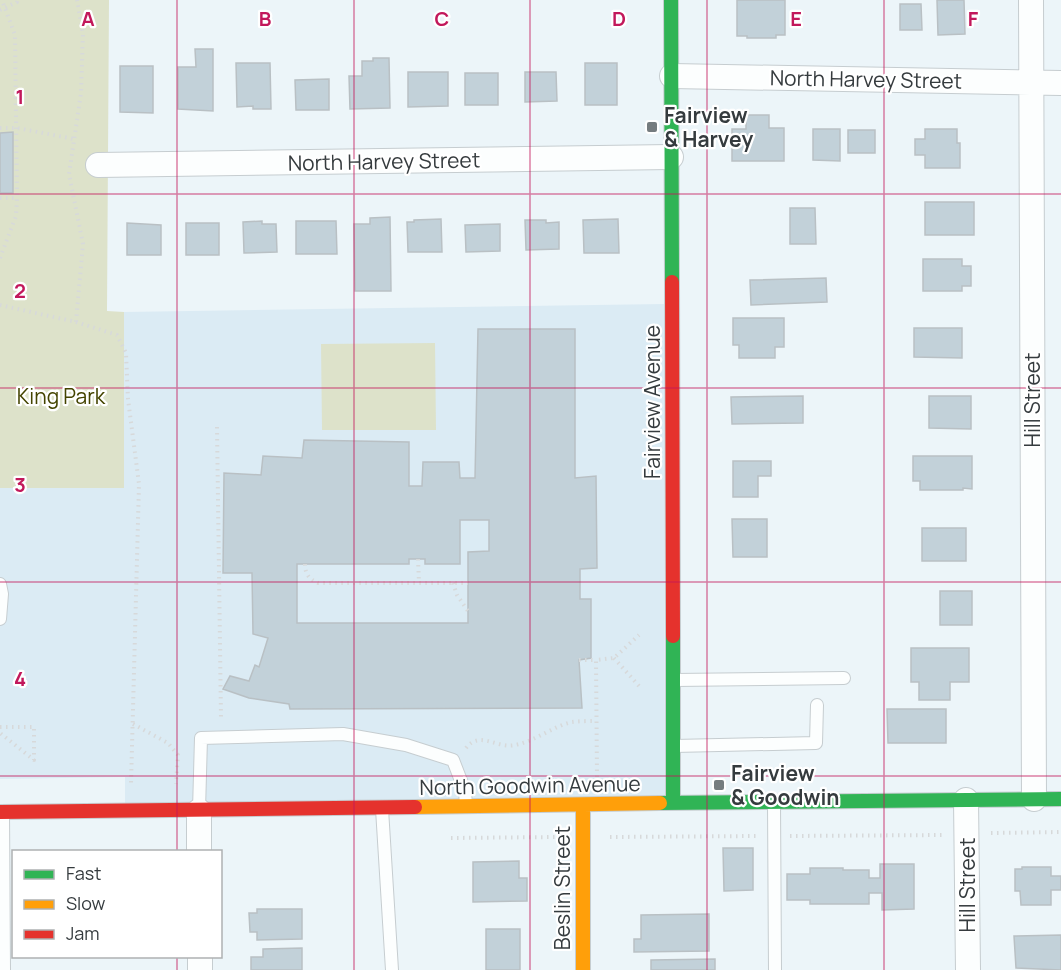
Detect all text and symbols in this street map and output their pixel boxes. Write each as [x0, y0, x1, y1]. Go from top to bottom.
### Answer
text: A [81, 5, 95, 32]
text: B [259, 5, 272, 32]
text: C [435, 5, 449, 32]
text: D [612, 5, 626, 32]
text: E [790, 5, 802, 32]
text: F [968, 5, 979, 32]
street label: North Harvey Street [770, 63, 962, 95]
text: 1 [16, 83, 24, 110]
place label: Fairview & Harvey [664, 101, 753, 153]
marker: Fairview & Harvey [645, 120, 659, 134]
street label: North Harvey Street [288, 145, 480, 177]
text: 2 [14, 277, 26, 304]
street label: Fairview Avenue [638, 325, 666, 479]
street label: Hill Street [1018, 353, 1046, 447]
park label: King Park [17, 382, 106, 410]
text: 3 [14, 471, 26, 498]
text: 4 [14, 665, 26, 692]
place label: Fairview & Goodwin [731, 759, 839, 811]
street label: North Goodwin Avenue [419, 769, 641, 801]
marker: Fairview & Goodwin [712, 778, 726, 792]
street label: Beslin Street [548, 826, 576, 950]
street label: Hill Street [953, 838, 981, 932]
legend [12, 850, 222, 958]
text: Fast [66, 861, 101, 885]
text: Slow [66, 891, 106, 915]
text: Jam [66, 921, 100, 945]

